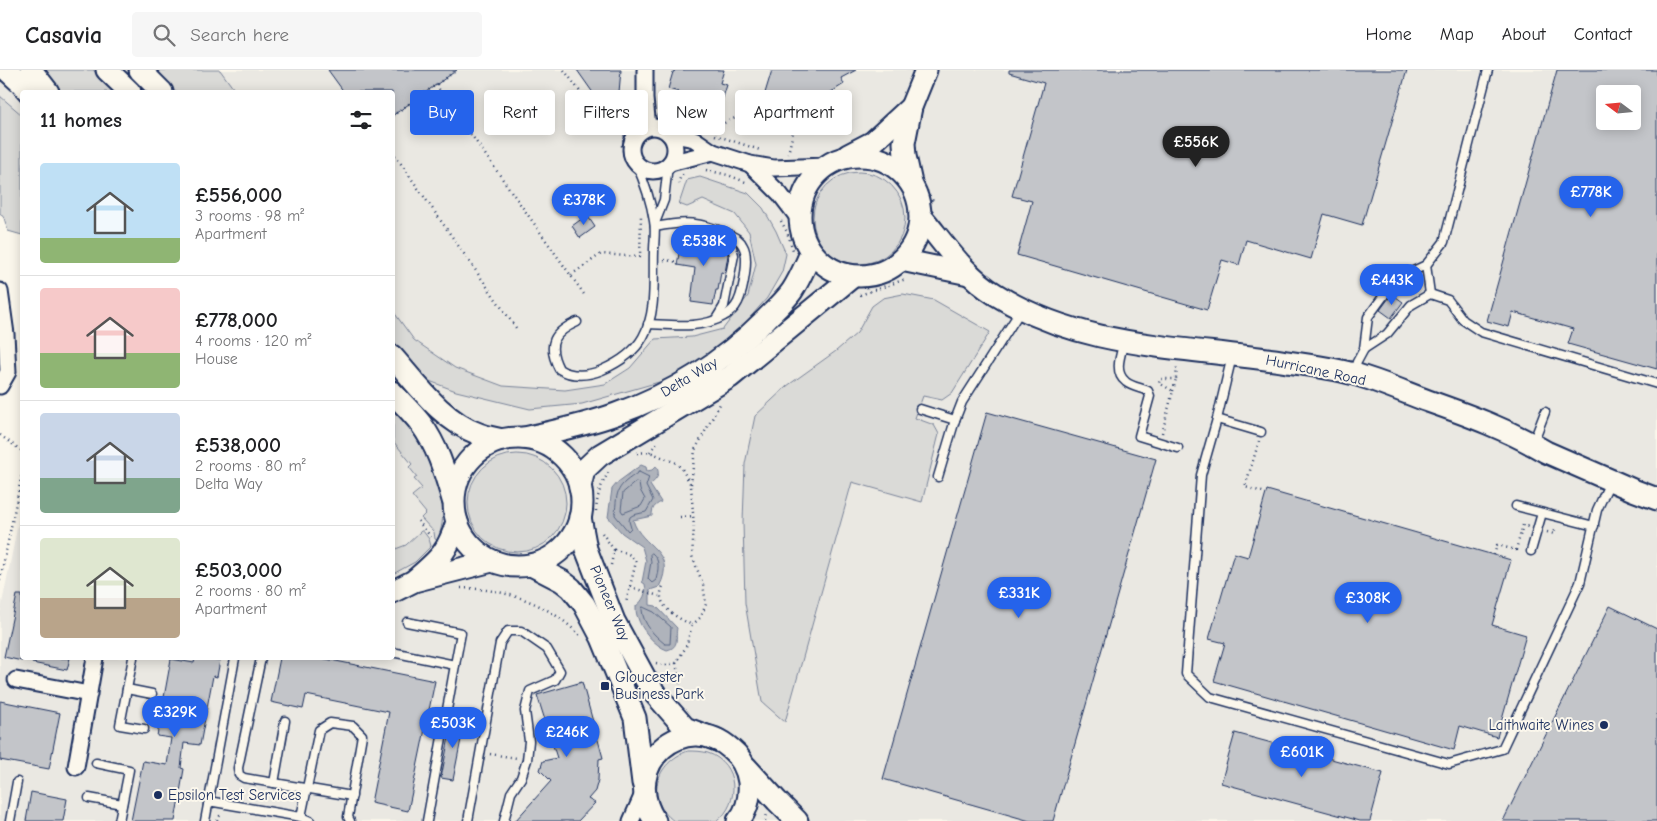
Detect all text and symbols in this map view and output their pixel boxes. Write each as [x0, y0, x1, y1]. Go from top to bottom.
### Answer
search box [132, 12, 482, 57]
text: Casavia [25, 21, 102, 49]
icon: search [150, 21, 178, 49]
text: Search here [190, 24, 289, 46]
text: Home [1365, 24, 1412, 45]
text: Map [1440, 24, 1474, 45]
text: About [1502, 24, 1546, 45]
text: Contact [1574, 24, 1632, 45]
north arrow [1596, 85, 1641, 130]
map controls [1596, 85, 1641, 130]
chip: Buy [410, 90, 474, 135]
chip: Rent [484, 90, 555, 135]
chip: Filters [565, 90, 648, 135]
chip: New [658, 90, 725, 135]
chip: Apartment [735, 90, 852, 135]
icon: filters [347, 106, 375, 134]
text: 11 homes [40, 108, 122, 132]
pin: £556K [1161, 126, 1231, 168]
text: £556K [1174, 133, 1218, 151]
pin: £778K [1556, 176, 1626, 218]
icon: home [80, 183, 140, 243]
text: £556,000 [195, 183, 282, 207]
text: £778K [1570, 183, 1612, 201]
pin: £378K [549, 184, 619, 226]
text: £378K [563, 191, 605, 209]
text: 3 rooms · 98 m² [195, 207, 304, 225]
pin: £538K [669, 224, 739, 267]
text: Apartment [195, 225, 267, 243]
text: £538K [682, 232, 726, 250]
pin: £443K [1357, 264, 1427, 306]
text: £443K [1371, 271, 1413, 289]
icon: home [80, 308, 140, 368]
text: £778,000 [195, 308, 278, 332]
text: 4 rooms · 120 m² [195, 332, 312, 350]
text: House [195, 350, 238, 368]
street label: Hurricane Road [1264, 351, 1368, 389]
street label: Delta Way [657, 353, 721, 401]
icon: home [80, 433, 140, 493]
text: £538,000 [195, 433, 281, 457]
text: 2 rooms · 80 m² [195, 457, 306, 475]
text: Delta Way [195, 475, 263, 493]
icon: home [80, 558, 140, 618]
text: £503,000 [195, 558, 282, 582]
street label: Pioneer Way [586, 562, 634, 644]
pin: £331K [984, 576, 1054, 619]
text: 2 rooms · 80 m² [195, 582, 306, 600]
pin: £308K [1333, 582, 1403, 624]
text: £331K [998, 584, 1040, 602]
text: £308K [1346, 589, 1390, 607]
text: Apartment [195, 600, 267, 618]
place label: Gloucester Business Park [615, 668, 704, 703]
marker: Gloucester Business Park [599, 680, 611, 692]
pin: £329K [140, 696, 210, 738]
text: £329K [153, 703, 197, 721]
pin: £503K [418, 706, 488, 749]
text: £503K [430, 714, 476, 732]
pin: £246K [532, 716, 602, 758]
place label: Laithwaite Wines [1489, 716, 1594, 734]
marker: Laithwaite Wines [1598, 719, 1610, 731]
text: £246K [546, 723, 588, 741]
pin: £601K [1267, 736, 1337, 778]
text: £601K [1280, 743, 1324, 761]
place label: Epsilon Test Services [168, 786, 301, 804]
marker: Epsilon Test Services [152, 789, 164, 801]

